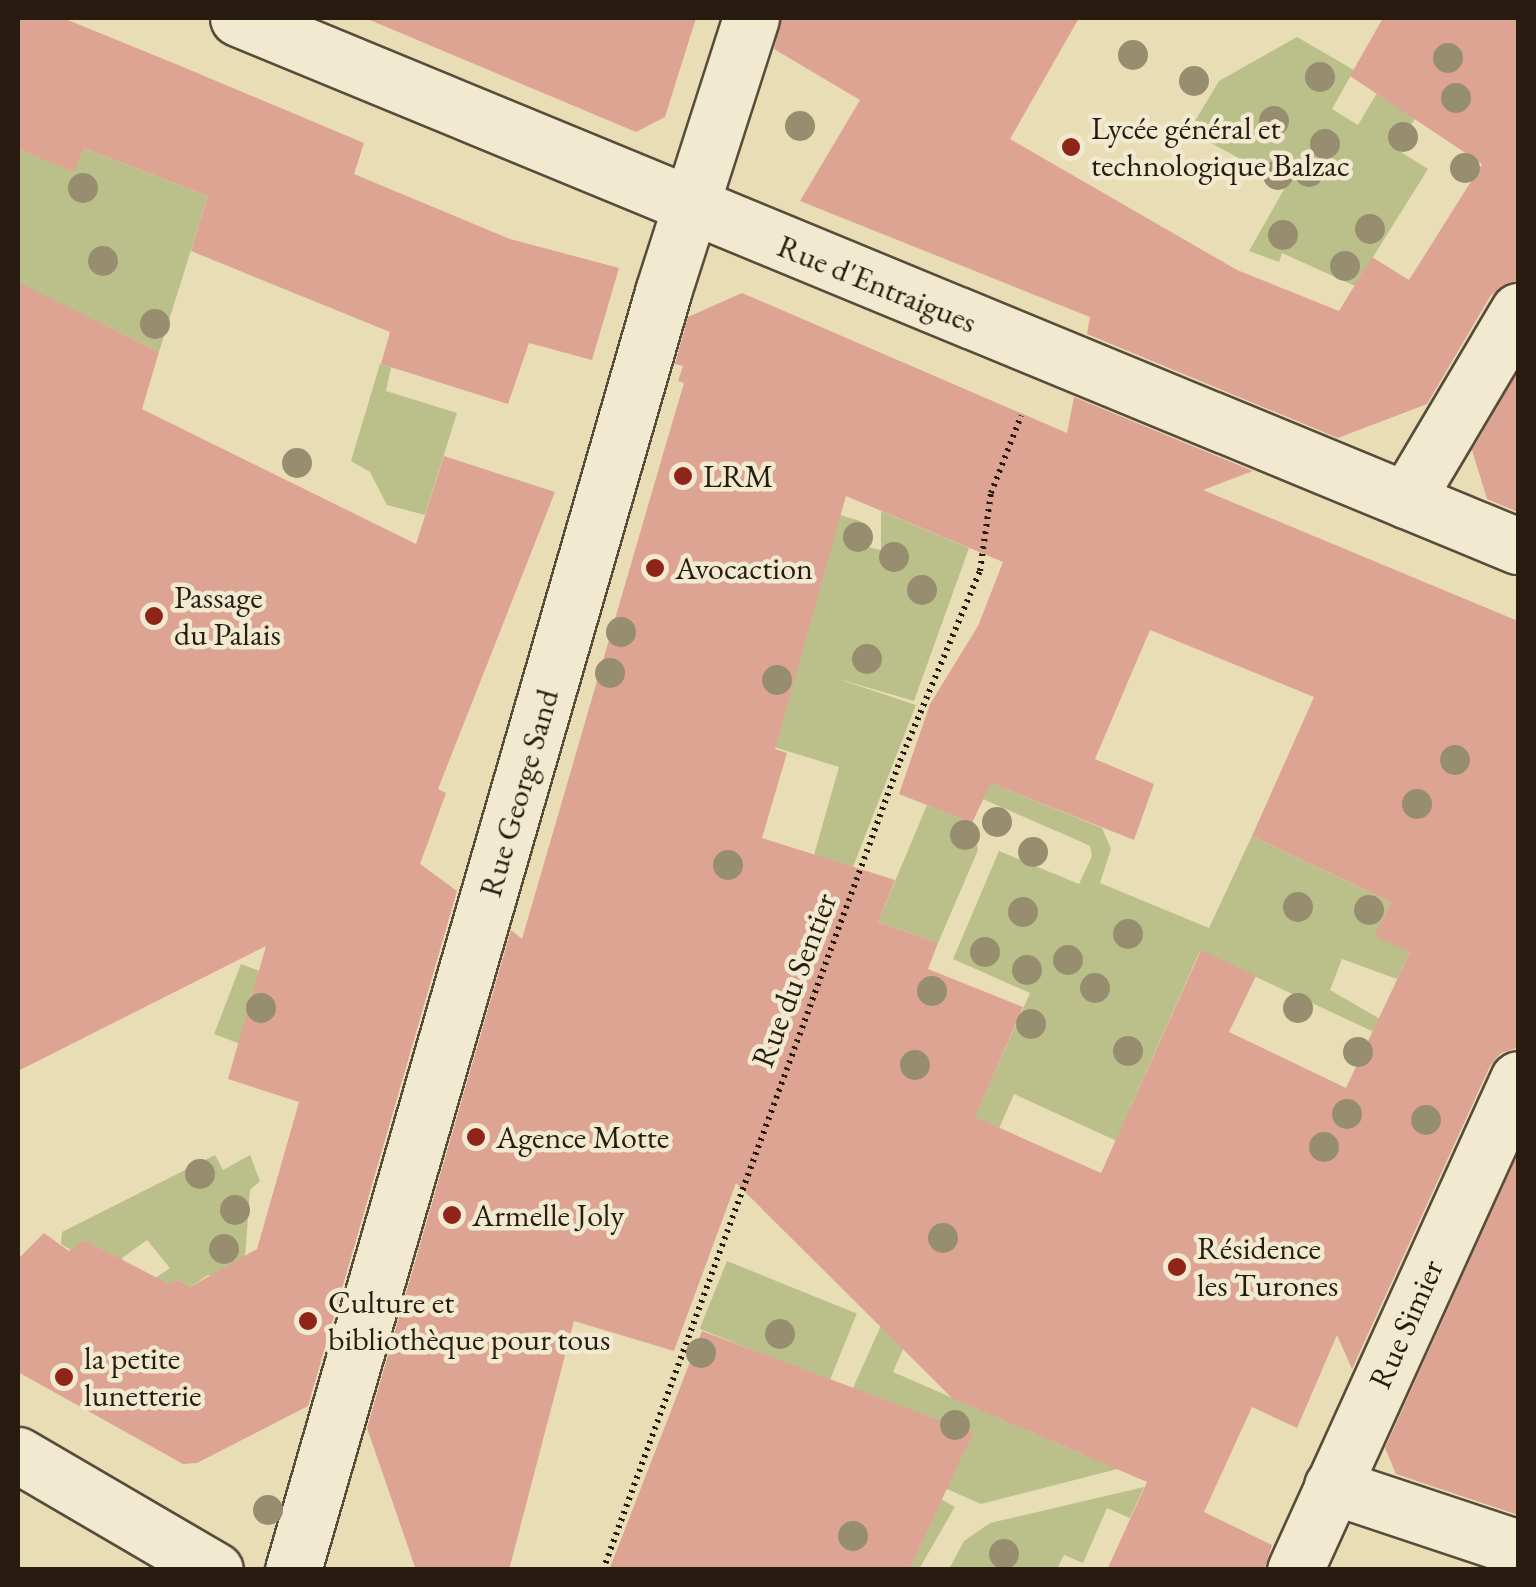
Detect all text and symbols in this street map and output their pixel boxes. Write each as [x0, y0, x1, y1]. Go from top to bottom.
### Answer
place label: Lycée général et technologique Balzac [1091, 110, 1350, 185]
marker: Lycée général et technologique Balzac [1060, 136, 1082, 158]
street label: Rue d'Entraigues [772, 227, 982, 341]
place label: LRM [703, 457, 773, 495]
marker: LRM [672, 465, 694, 487]
place label: Avocaction [675, 549, 813, 587]
marker: Avocaction [644, 557, 666, 579]
place label: Passage du Palais [174, 579, 281, 654]
marker: Passage du Palais [143, 605, 165, 627]
street label: Rue George Sand [471, 685, 567, 901]
street label: Rue du Sentier [743, 888, 845, 1072]
place label: Agence Motte [496, 1118, 669, 1156]
marker: Agence Motte [465, 1126, 487, 1148]
place label: Armelle Joly [472, 1196, 624, 1234]
marker: Armelle Joly [441, 1204, 463, 1226]
place label: Résidence les Turones [1197, 1230, 1338, 1305]
street label: Rue Simier [1361, 1254, 1451, 1394]
marker: Résidence les Turones [1166, 1256, 1188, 1278]
place label: Culture et bibliothèque pour tous [328, 1284, 610, 1359]
marker: Culture et bibliothèque pour tous [297, 1310, 319, 1332]
place label: la petite lunetterie [84, 1340, 202, 1415]
marker: la petite lunetterie [53, 1366, 75, 1388]

